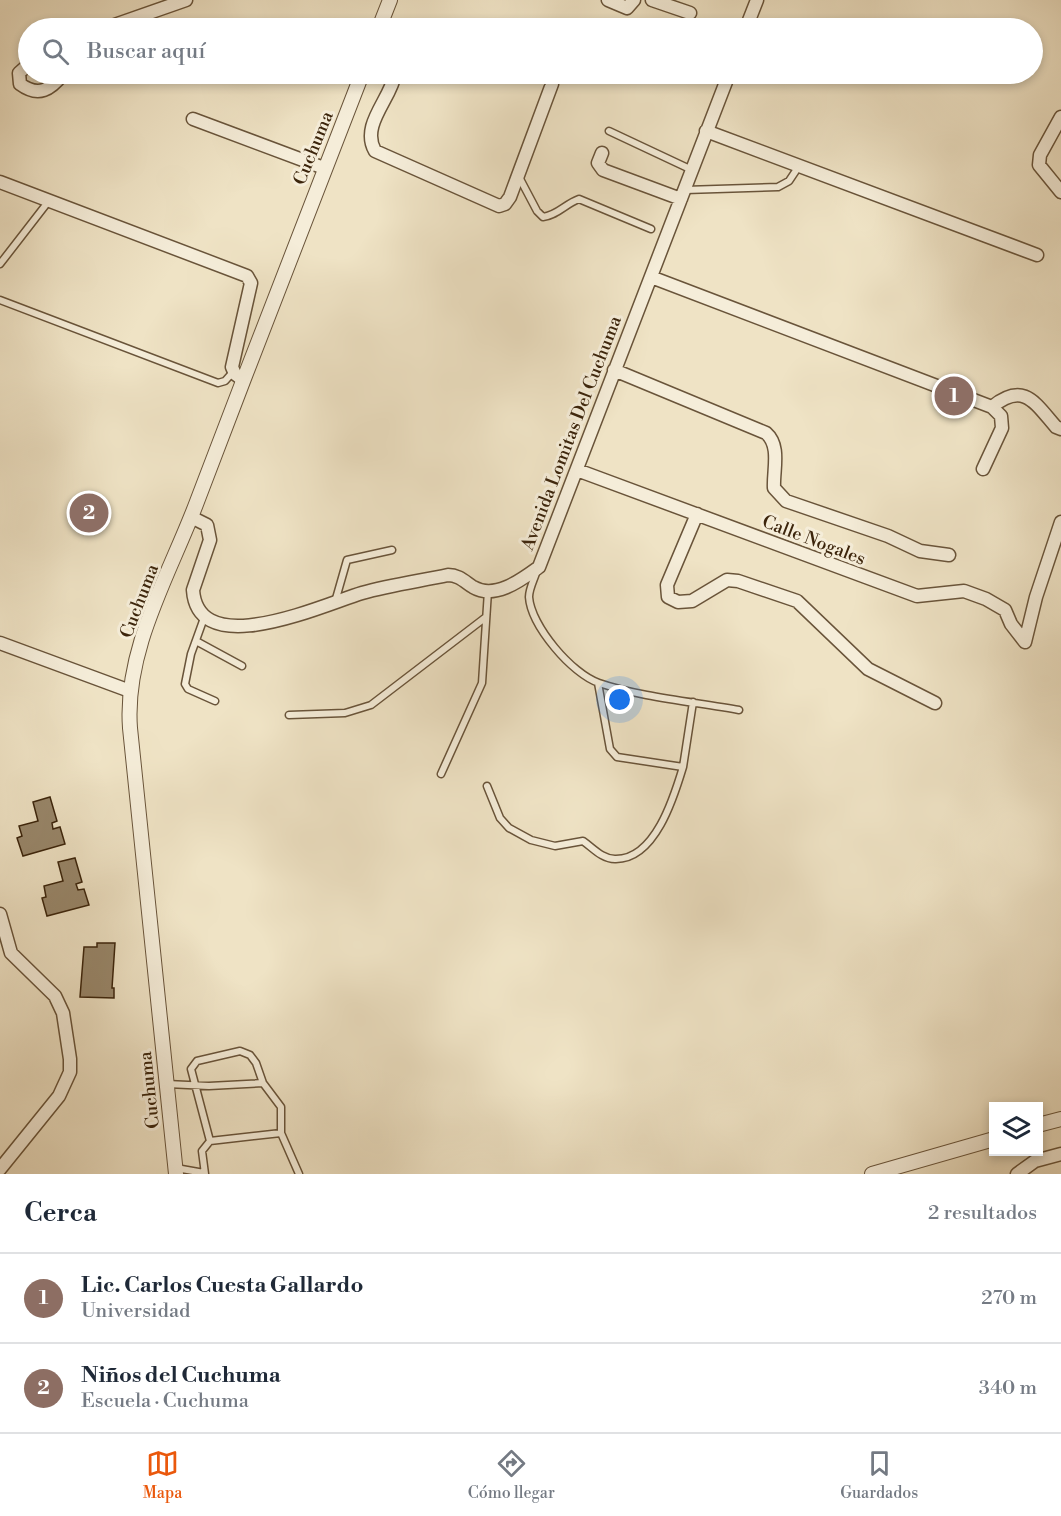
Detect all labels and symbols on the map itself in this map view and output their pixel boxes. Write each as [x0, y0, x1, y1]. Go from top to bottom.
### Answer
street label: Cuchuma [288, 107, 339, 188]
street label: Avenida Lomitas Del Cuchuma [516, 312, 627, 555]
pin: 1 [934, 374, 974, 418]
pin: 2 [70, 490, 109, 536]
street label: Calle Nogales [759, 510, 869, 571]
street label: Cuchuma [115, 560, 164, 641]
your location [605, 685, 634, 714]
street label: Cuchuma [134, 1049, 165, 1130]

